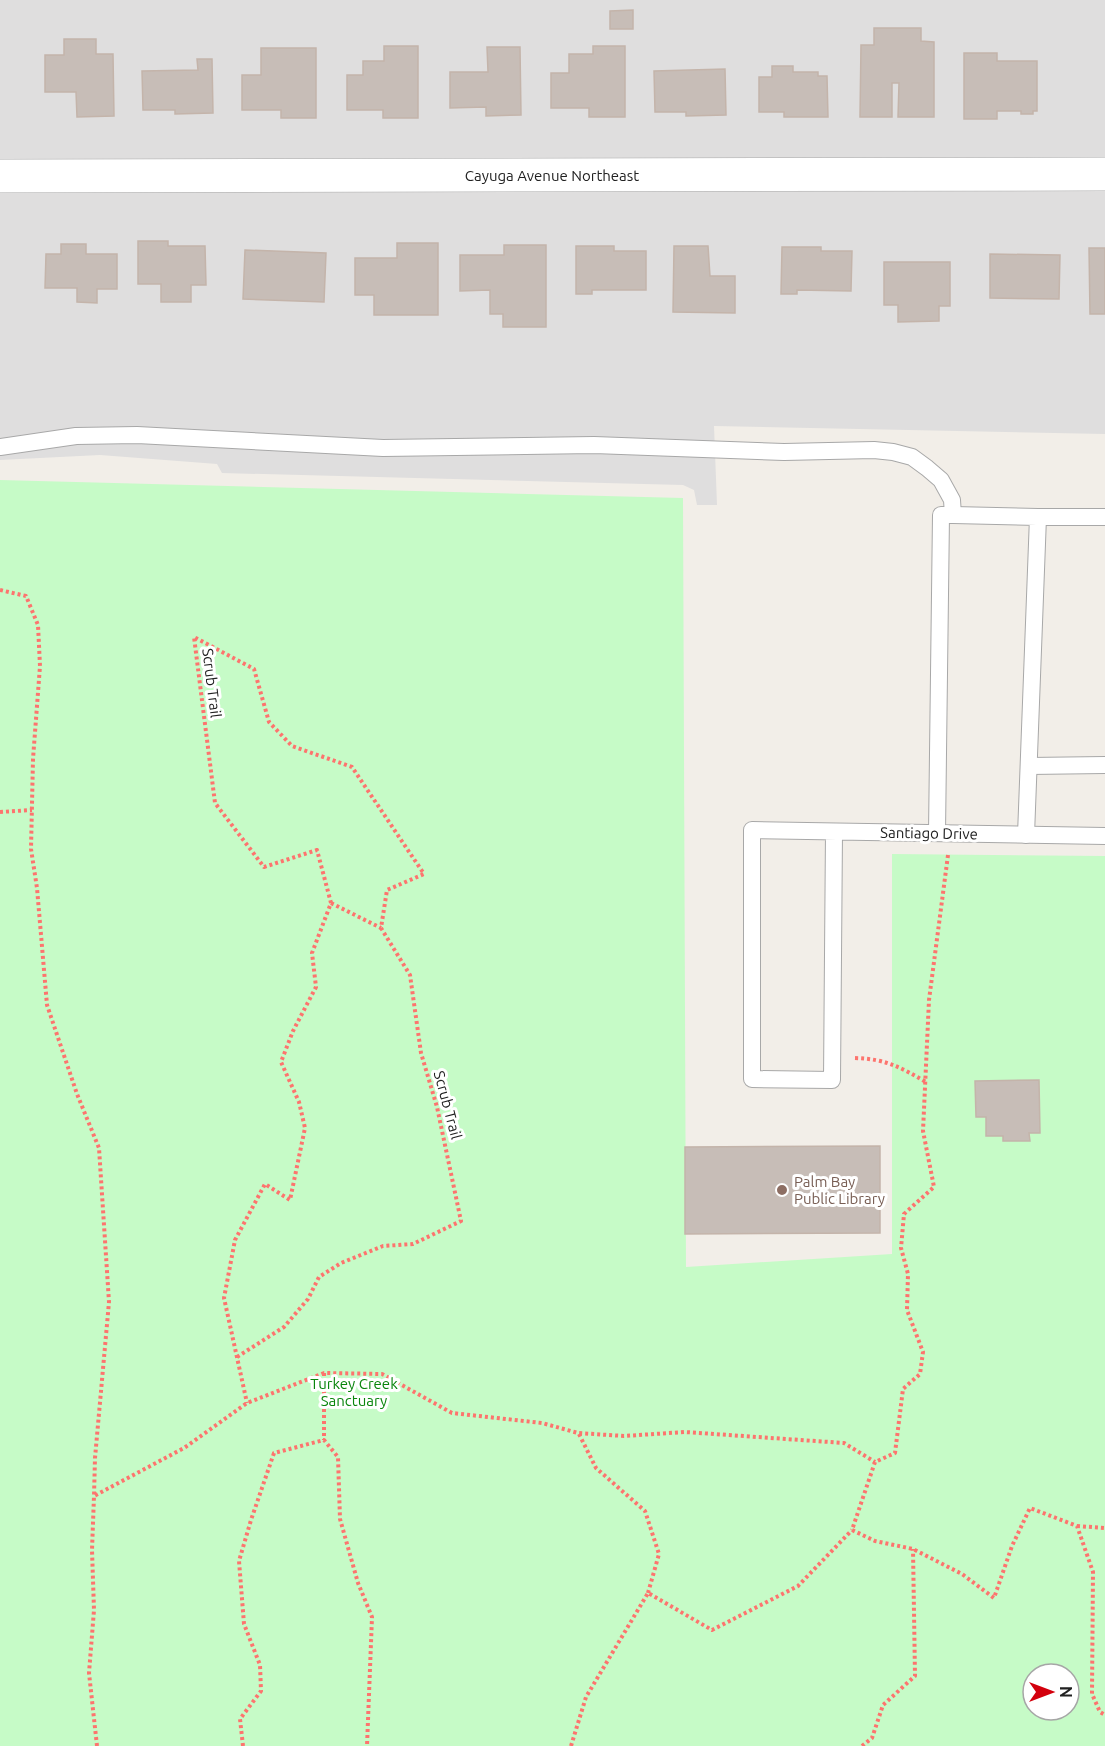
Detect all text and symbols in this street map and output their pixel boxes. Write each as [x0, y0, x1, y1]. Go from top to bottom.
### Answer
street label: Cayuga Avenue Northeast [465, 167, 639, 184]
street label: Scrub Trail [199, 647, 225, 719]
street label: Santiago Drive [880, 824, 978, 842]
street label: Scrub Trail [431, 1069, 465, 1141]
place label: Palm Bay Public Library [794, 1173, 885, 1207]
marker: Palm Bay Public Library [775, 1183, 789, 1197]
park label: Turkey Creek Sanctuary [310, 1375, 398, 1409]
north arrow [1021, 1662, 1081, 1722]
text: N [1057, 1686, 1075, 1698]

